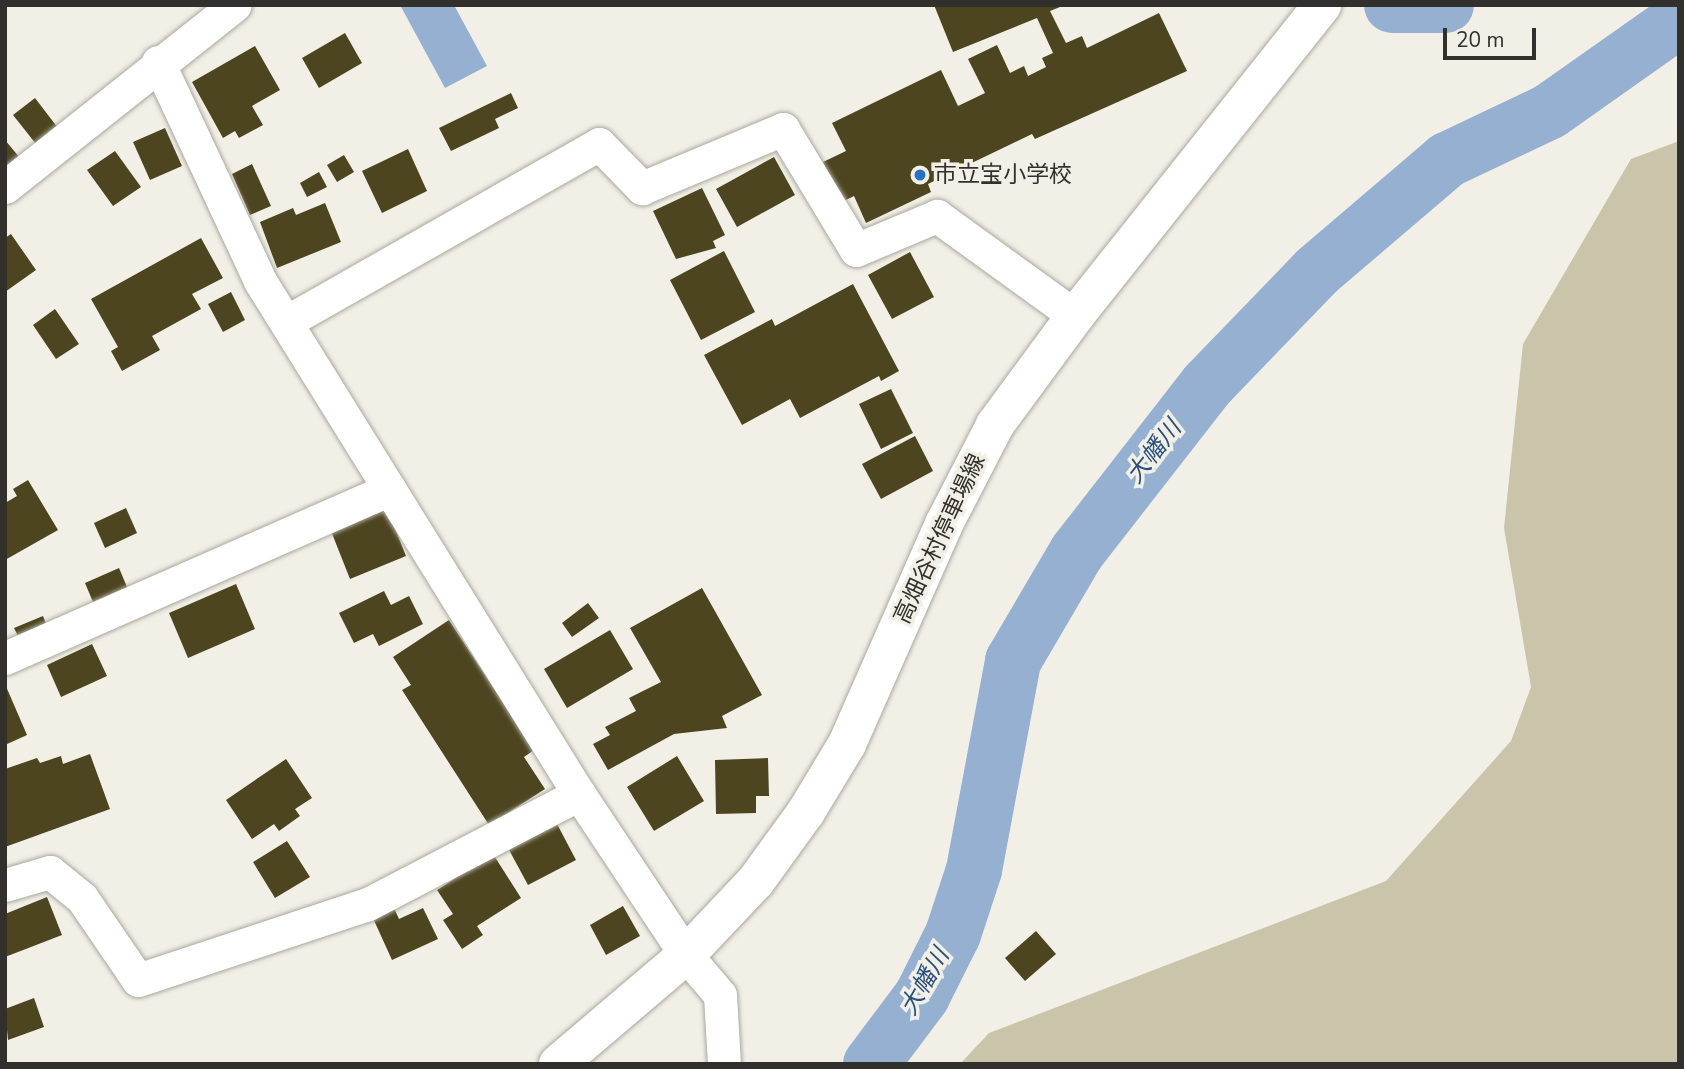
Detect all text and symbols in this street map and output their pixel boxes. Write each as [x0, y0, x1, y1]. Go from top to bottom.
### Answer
scale bar [1446, 14, 1539, 58]
text: 20 m [1456, 26, 1505, 54]
place label: 市立宝小学校 [934, 161, 1072, 189]
marker: 市立宝小学校 [912, 167, 928, 183]
water label: 大幡川 [1120, 415, 1188, 489]
street label: 高畑谷村停車場線 [889, 450, 991, 628]
water label: 大幡川 [895, 944, 955, 1020]

